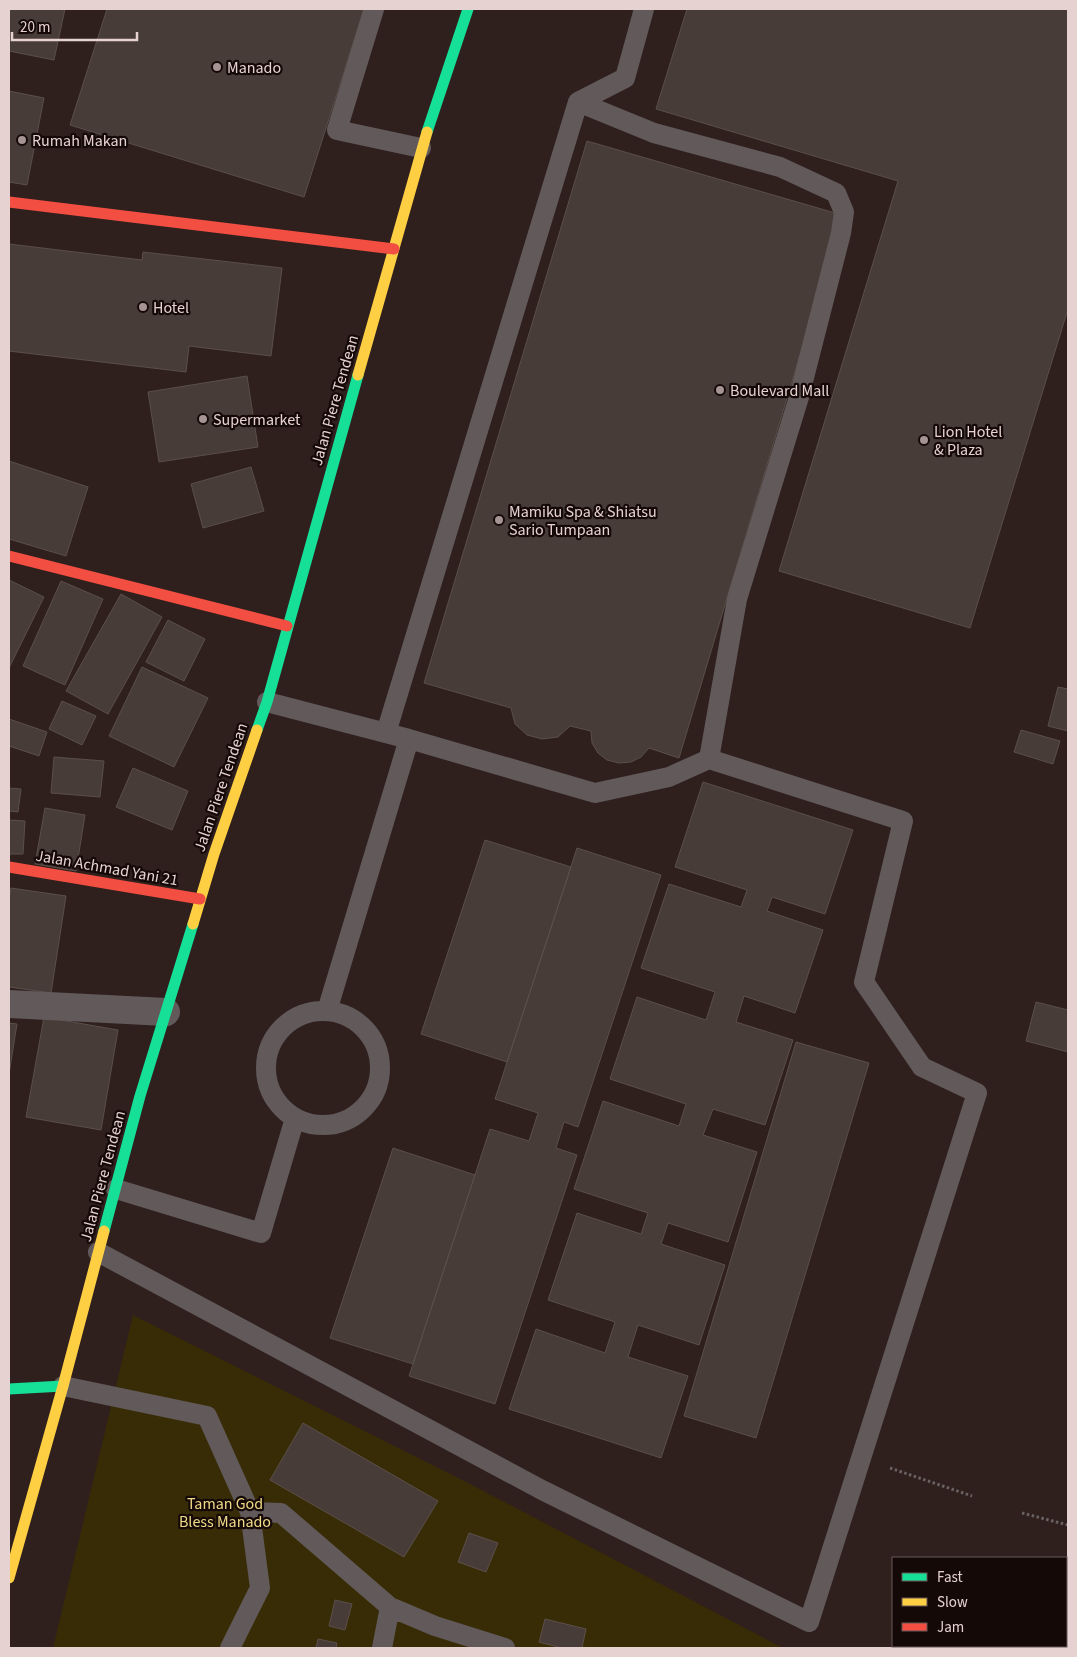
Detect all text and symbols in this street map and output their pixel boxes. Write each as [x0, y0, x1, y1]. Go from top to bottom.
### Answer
scale bar [12, 10, 138, 42]
text: 20 m [20, 17, 50, 38]
place label: Manado [227, 57, 281, 79]
marker: Manado [211, 61, 223, 73]
place label: Rumah Makan [32, 130, 127, 152]
marker: Rumah Makan [16, 134, 28, 146]
place label: Hotel [153, 297, 189, 319]
marker: Hotel [137, 301, 149, 313]
street label: Jalan Piere Tendean [306, 332, 364, 468]
place label: Boulevard Mall [730, 380, 829, 402]
marker: Boulevard Mall [714, 384, 726, 396]
place label: Supermarket [213, 409, 301, 431]
marker: Supermarket [197, 413, 209, 425]
place label: Lion Hotel & Plaza [934, 421, 1002, 461]
marker: Lion Hotel & Plaza [918, 434, 930, 446]
place label: Mamiku Spa & Shiatsu Sario Tumpaan [509, 501, 657, 541]
marker: Mamiku Spa & Shiatsu Sario Tumpaan [493, 514, 505, 526]
street label: Jalan Piere Tendean [189, 720, 253, 855]
street label: Jalan Achmad Yani 21 [34, 845, 180, 891]
street label: Jalan Piere Tendean [75, 1108, 131, 1244]
park label: Taman God Bless Manado [179, 1493, 271, 1533]
legend [892, 1557, 1067, 1647]
text: Fast [937, 1567, 963, 1588]
text: Slow [937, 1592, 968, 1613]
text: Jam [937, 1617, 964, 1638]

